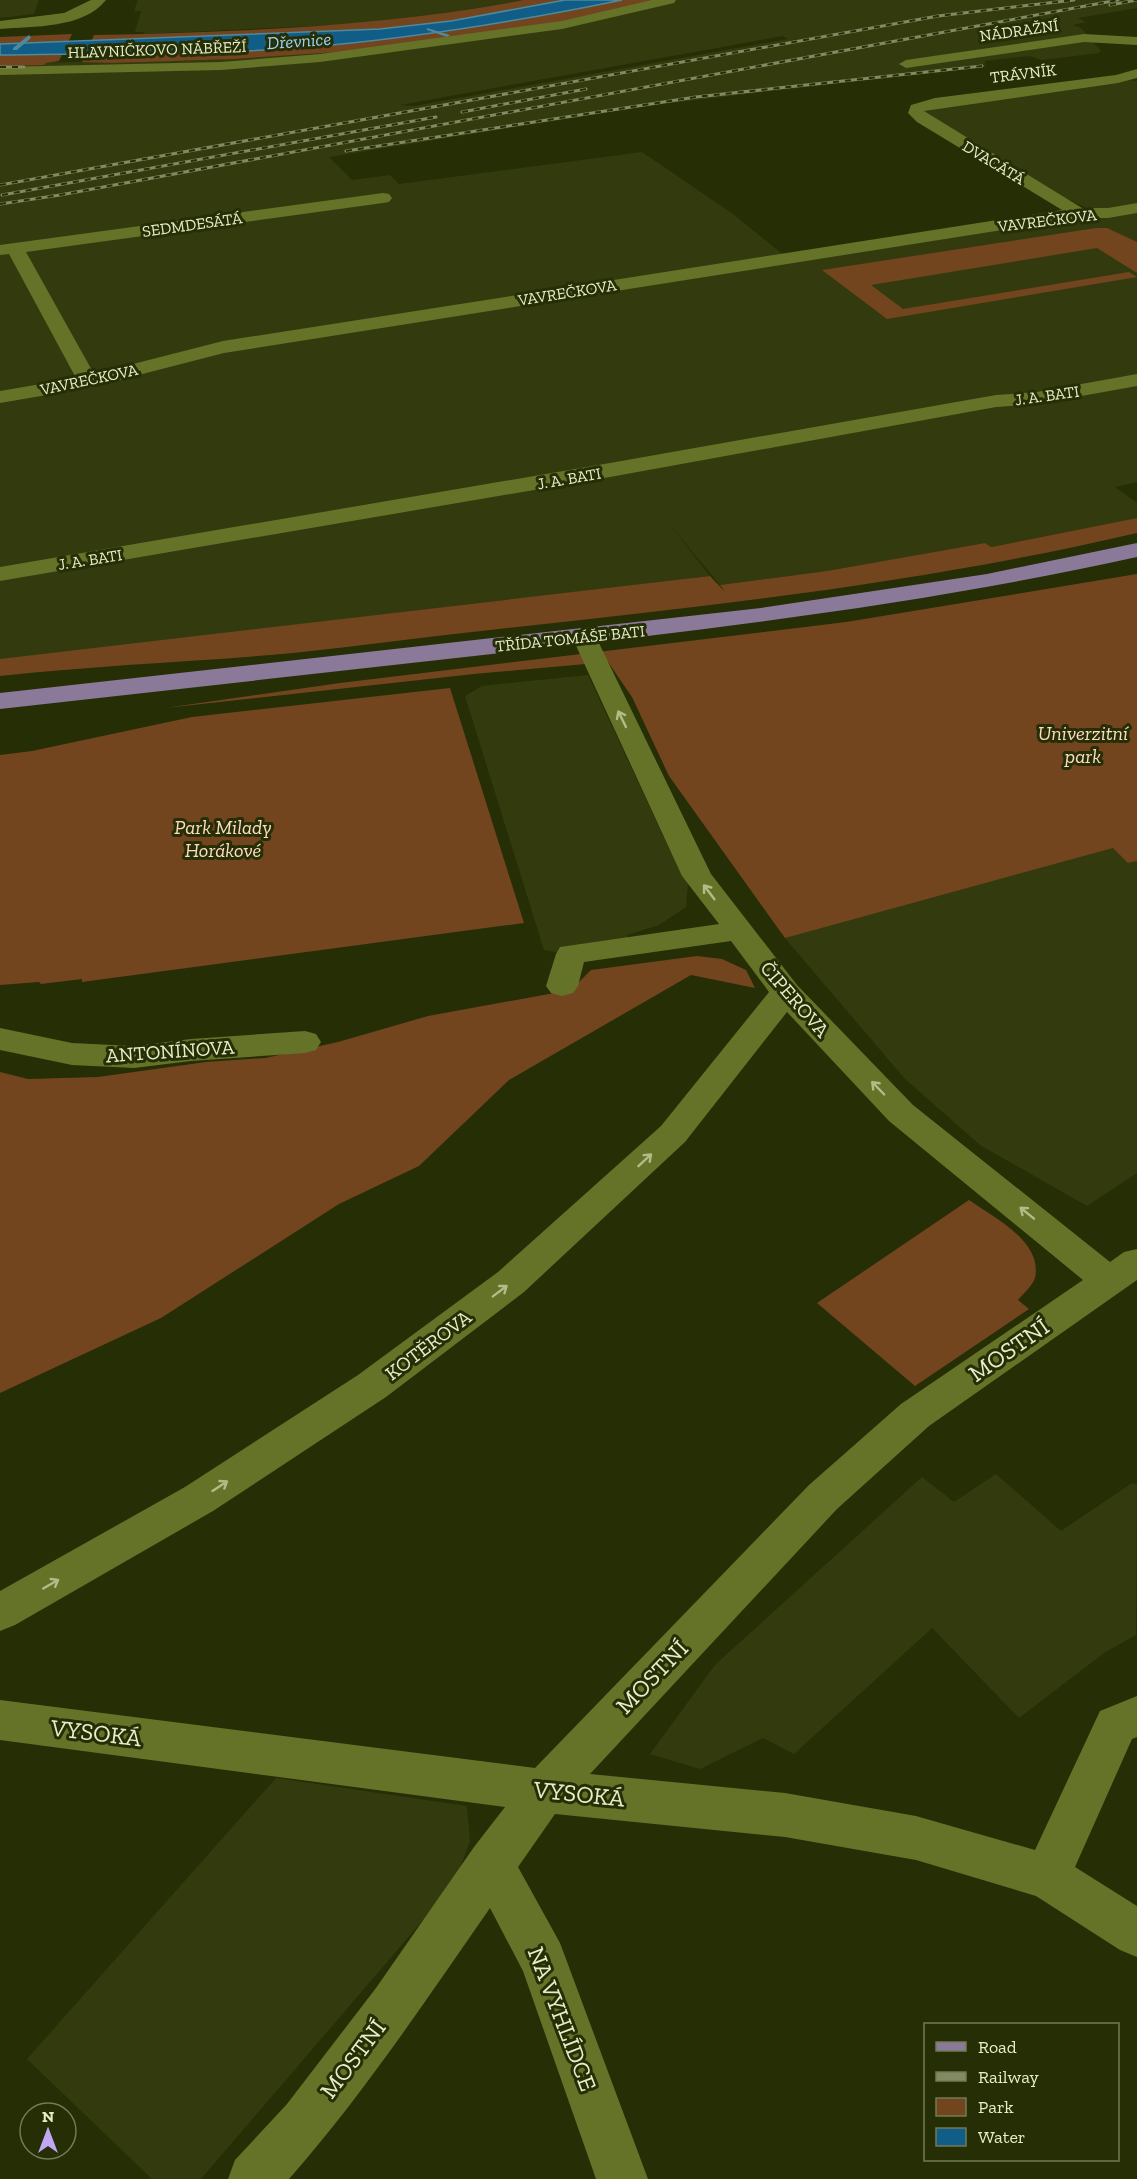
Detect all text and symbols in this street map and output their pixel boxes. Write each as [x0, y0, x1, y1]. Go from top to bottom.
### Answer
street label: NÁDRAŽNÍ [978, 16, 1060, 45]
water label: Dřevnice [266, 28, 332, 54]
street label: HLAVNIČKOVO NÁBŘEŽÍ [67, 37, 247, 62]
street label: TRÁVNÍK [989, 60, 1058, 87]
street label: DVACÁTÁ [959, 136, 1029, 189]
street label: VAVREČKOVA [996, 205, 1098, 236]
street label: SEDMDESÁTÁ [141, 208, 244, 241]
street label: VAVREČKOVA [516, 275, 618, 310]
street label: VAVREČKOVA [38, 360, 140, 399]
street label: J. A. BATI [1014, 382, 1080, 409]
street label: J. A. BATI [536, 464, 603, 493]
street label: J. A. BATI [57, 545, 124, 574]
street label: TŘÍDA TOMÁŠE BATI [494, 621, 646, 656]
one-way arrow [615, 710, 627, 728]
park label: Univerzitní park [1038, 721, 1129, 768]
park label: Park Milady Horákové [174, 815, 272, 862]
one-way arrow [703, 885, 716, 901]
street label: ČIPEROVA [755, 956, 835, 1043]
street label: ANTONÍNOVA [105, 1034, 236, 1067]
one-way arrow [870, 1080, 885, 1095]
one-way arrow [637, 1153, 652, 1167]
one-way arrow [1019, 1206, 1035, 1219]
one-way arrow [492, 1284, 508, 1297]
street label: KOTĚROVA [380, 1304, 477, 1385]
street label: MOSTNÍ [963, 1311, 1055, 1388]
one-way arrow [211, 1479, 228, 1492]
one-way arrow [42, 1578, 59, 1590]
street label: MOSTNÍ [609, 1634, 694, 1720]
street label: VYSOKÁ [48, 1712, 143, 1752]
street label: VYSOKÁ [531, 1774, 626, 1813]
street label: NA VYHLÍDCE [522, 1943, 603, 2095]
street label: MOSTNÍ [313, 2013, 392, 2104]
legend [924, 2023, 1119, 2161]
text: Road [978, 2036, 1017, 2058]
text: Railway [978, 2066, 1040, 2088]
text: Park [978, 2096, 1014, 2118]
north arrow [18, 2101, 78, 2161]
text: N [42, 2107, 54, 2126]
text: Water [978, 2126, 1025, 2148]

